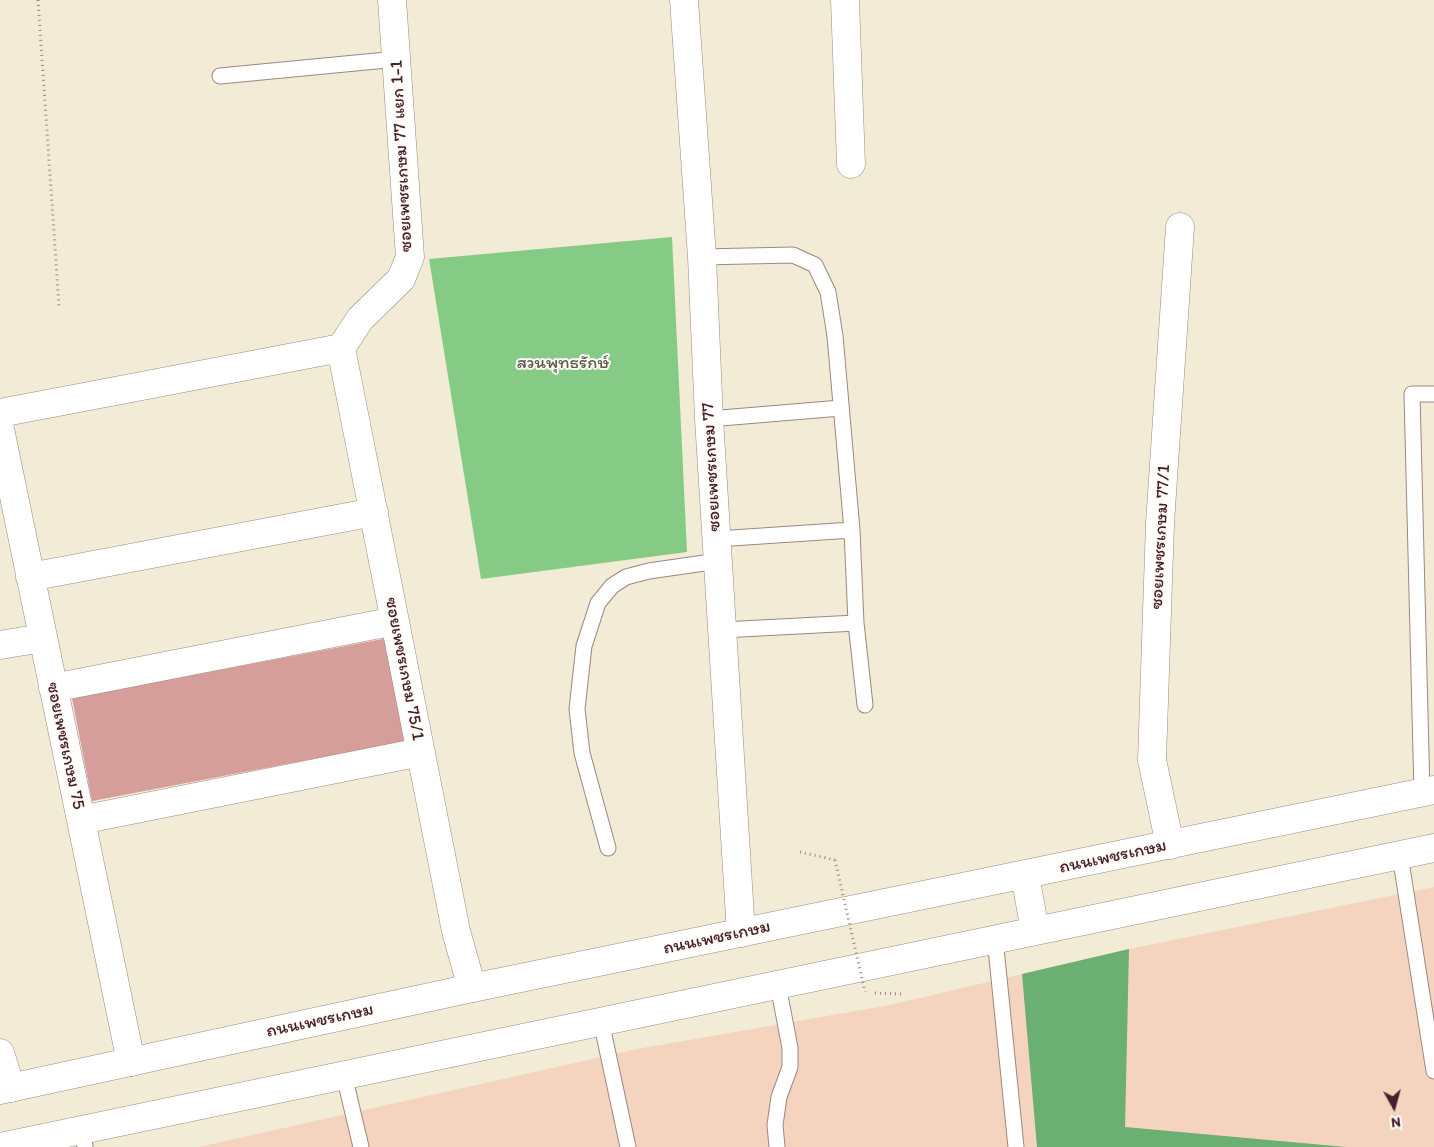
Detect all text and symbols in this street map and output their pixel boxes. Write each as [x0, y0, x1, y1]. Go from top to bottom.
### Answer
street label: ซอยเพชรเกษม 77 แยก 1-1 [386, 59, 418, 253]
park label: สวนพุทธรักษ์ [517, 352, 609, 374]
street label: ซอยเพชรเกษม 77 [698, 402, 726, 532]
street label: ซอยเพชรเกษม 77/1 [1146, 464, 1176, 610]
street label: ซอยเพชรเกษม 75/1 [380, 596, 428, 742]
street label: ซอยเพชรเกษม 75 [41, 680, 89, 812]
street label: ถนนเพชรเกษม [1057, 835, 1169, 879]
street label: ถนนเพชรเกษม [661, 916, 773, 960]
street label: ถนนเพชรเกษม [264, 999, 376, 1043]
north arrow [1369, 1082, 1419, 1132]
text: N [1390, 1113, 1402, 1131]

